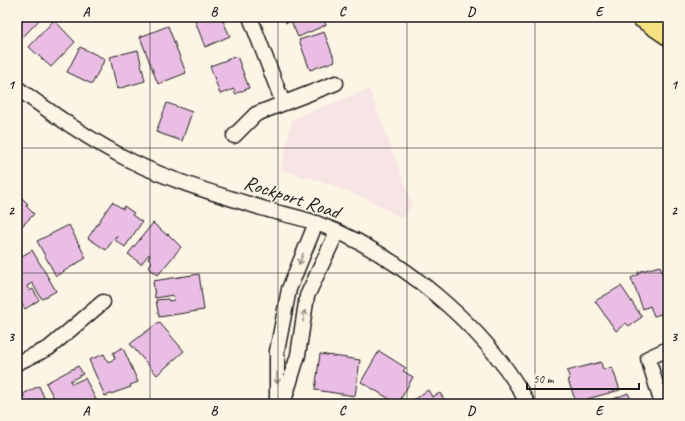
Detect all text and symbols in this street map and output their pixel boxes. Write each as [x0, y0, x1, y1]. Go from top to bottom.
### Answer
text: A [83, 4, 91, 20]
text: B [211, 4, 219, 20]
text: C [339, 4, 347, 20]
text: D [467, 4, 476, 20]
text: E [596, 4, 605, 20]
text: 1 [8, 77, 16, 93]
text: 1 [671, 77, 679, 93]
street label: Rockport Road [241, 170, 346, 225]
text: 2 [8, 203, 15, 219]
text: 2 [671, 203, 678, 219]
one-way arrow [296, 253, 304, 265]
one-way arrow [300, 310, 308, 323]
text: 3 [8, 329, 15, 345]
text: 3 [671, 329, 678, 345]
scale bar [527, 365, 639, 391]
one-way arrow [273, 371, 281, 384]
text: 50 m [533, 371, 555, 387]
text: A [83, 403, 91, 419]
text: B [211, 403, 219, 419]
text: C [339, 403, 347, 419]
text: D [467, 403, 476, 419]
text: E [596, 403, 605, 419]

